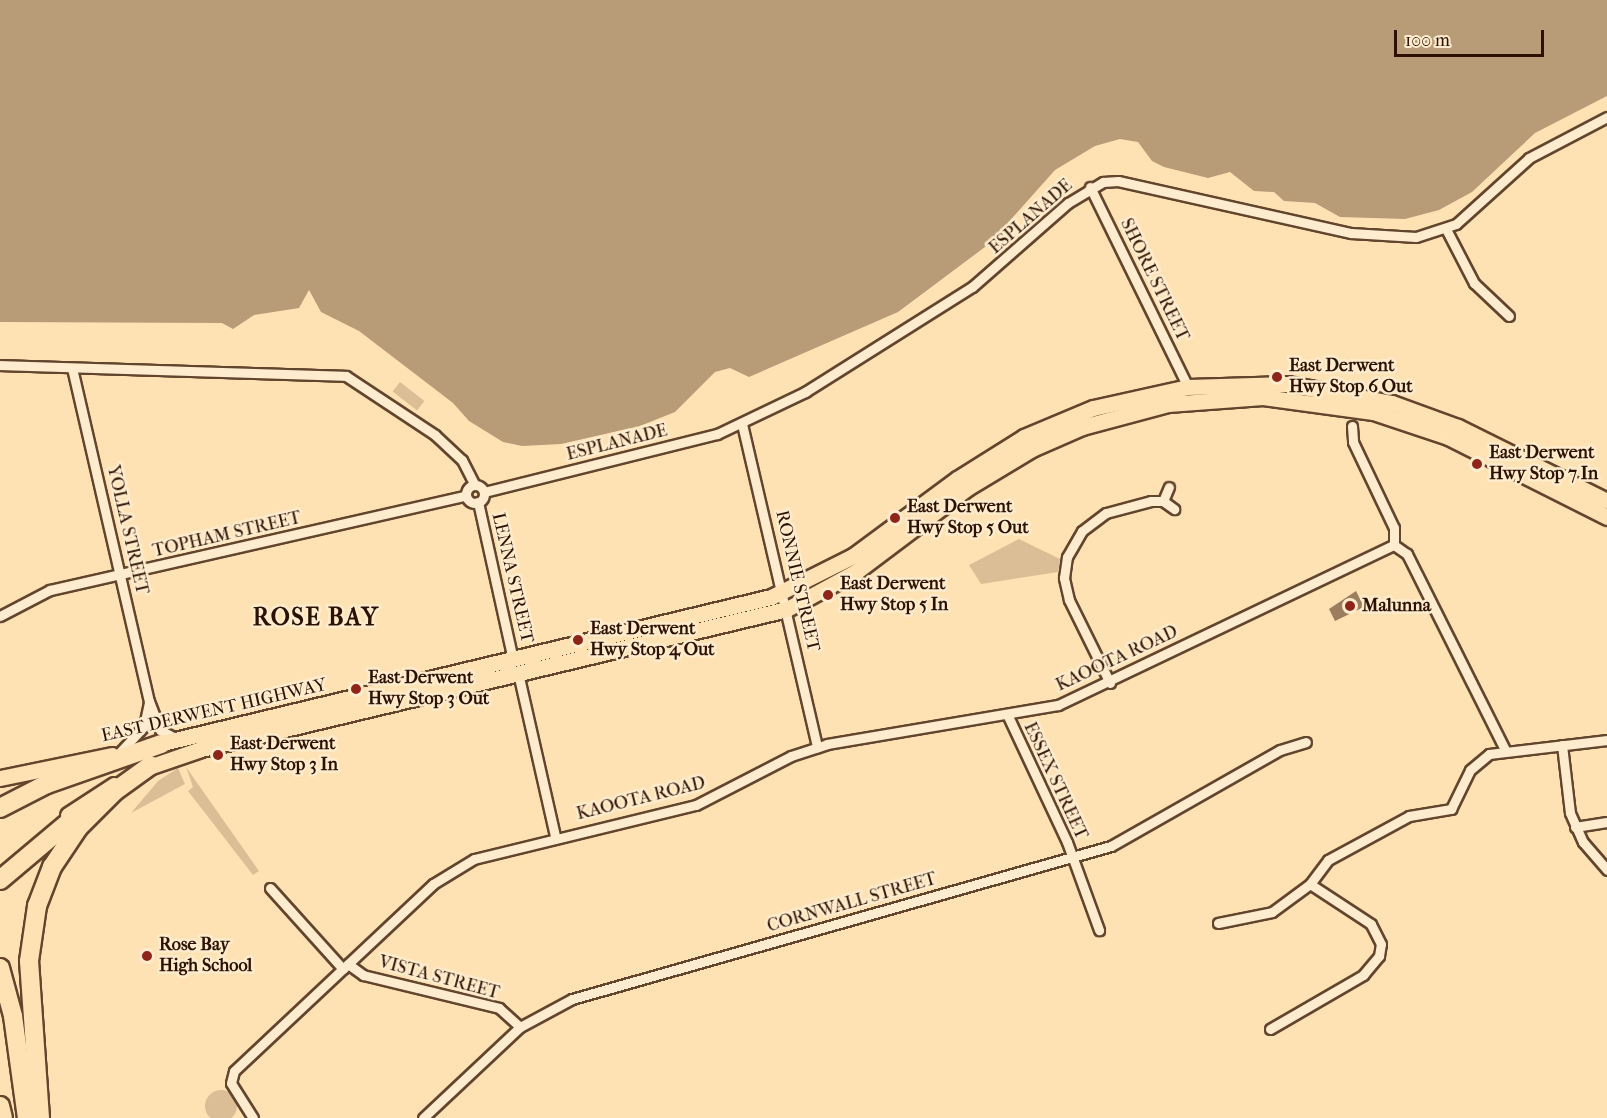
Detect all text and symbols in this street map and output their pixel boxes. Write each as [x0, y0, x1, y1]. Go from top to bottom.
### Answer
scale bar [1397, 18, 1547, 56]
text: 100 m [1405, 30, 1450, 51]
street label: ESPLANADE [985, 175, 1077, 259]
street label: SHORE STREET [1115, 215, 1193, 345]
place label: East Derwent Hwy Stop 6 Out [1289, 356, 1413, 398]
marker: East Derwent Hwy Stop 6 Out [1270, 370, 1284, 384]
street label: ESPLANADE [564, 420, 670, 466]
place label: East Derwent Hwy Stop 7 In [1489, 443, 1598, 486]
marker: East Derwent Hwy Stop 7 In [1470, 457, 1484, 471]
street label: YOLLA STREET [102, 463, 152, 597]
place label: East Derwent Hwy Stop 5 Out [907, 497, 1029, 540]
street label: TOPHAM STREET [151, 507, 303, 563]
street label: RONNIE STREET [770, 508, 824, 654]
street label: LENNA STREET [487, 511, 537, 645]
marker: East Derwent Hwy Stop 5 Out [888, 511, 902, 525]
place label: East Derwent Hwy Stop 5 In [840, 574, 948, 616]
marker: East Derwent Hwy Stop 5 In [821, 588, 835, 602]
place label: Malunna [1362, 595, 1431, 617]
marker: Malunna [1343, 599, 1357, 613]
district label: ROSE BAY [253, 604, 379, 632]
place label: East Derwent Hwy Stop 4 Out [590, 619, 714, 662]
street label: KAOOTA ROAD [1053, 621, 1181, 697]
marker: East Derwent Hwy Stop 4 Out [571, 633, 585, 647]
place label: East Derwent Hwy Stop 3 Out [368, 668, 489, 710]
street label: EAST DERWENT HIGHWAY [99, 675, 329, 747]
marker: East Derwent Hwy Stop 3 Out [349, 682, 363, 696]
street label: ESSEX STREET [1018, 719, 1092, 843]
place label: East Derwent Hwy Stop 3 In [230, 734, 338, 777]
marker: East Derwent Hwy Stop 3 In [211, 748, 225, 762]
street label: KAOOTA ROAD [574, 773, 708, 825]
street label: CORNWALL STREET [765, 868, 939, 938]
place label: Rose Bay High School [159, 935, 252, 978]
marker: Rose Bay High School [140, 949, 154, 963]
street label: VISTA STREET [376, 952, 502, 1004]

